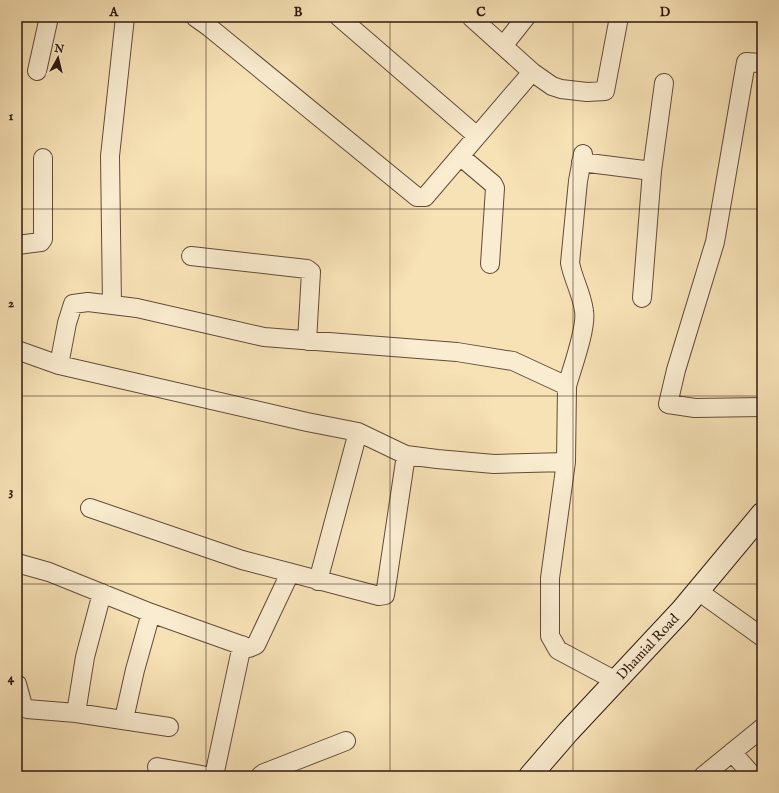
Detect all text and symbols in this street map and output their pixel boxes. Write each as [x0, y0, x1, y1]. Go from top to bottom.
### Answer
text: A [109, 4, 120, 21]
text: B [294, 4, 303, 21]
text: C [476, 4, 486, 21]
text: D [660, 4, 671, 21]
north arrow [38, 38, 78, 78]
text: N [53, 41, 65, 57]
text: 1 [9, 108, 14, 125]
text: 2 [8, 295, 14, 312]
text: 3 [9, 483, 14, 500]
street label: Dhamial Road [613, 610, 684, 684]
text: 4 [8, 670, 15, 687]

